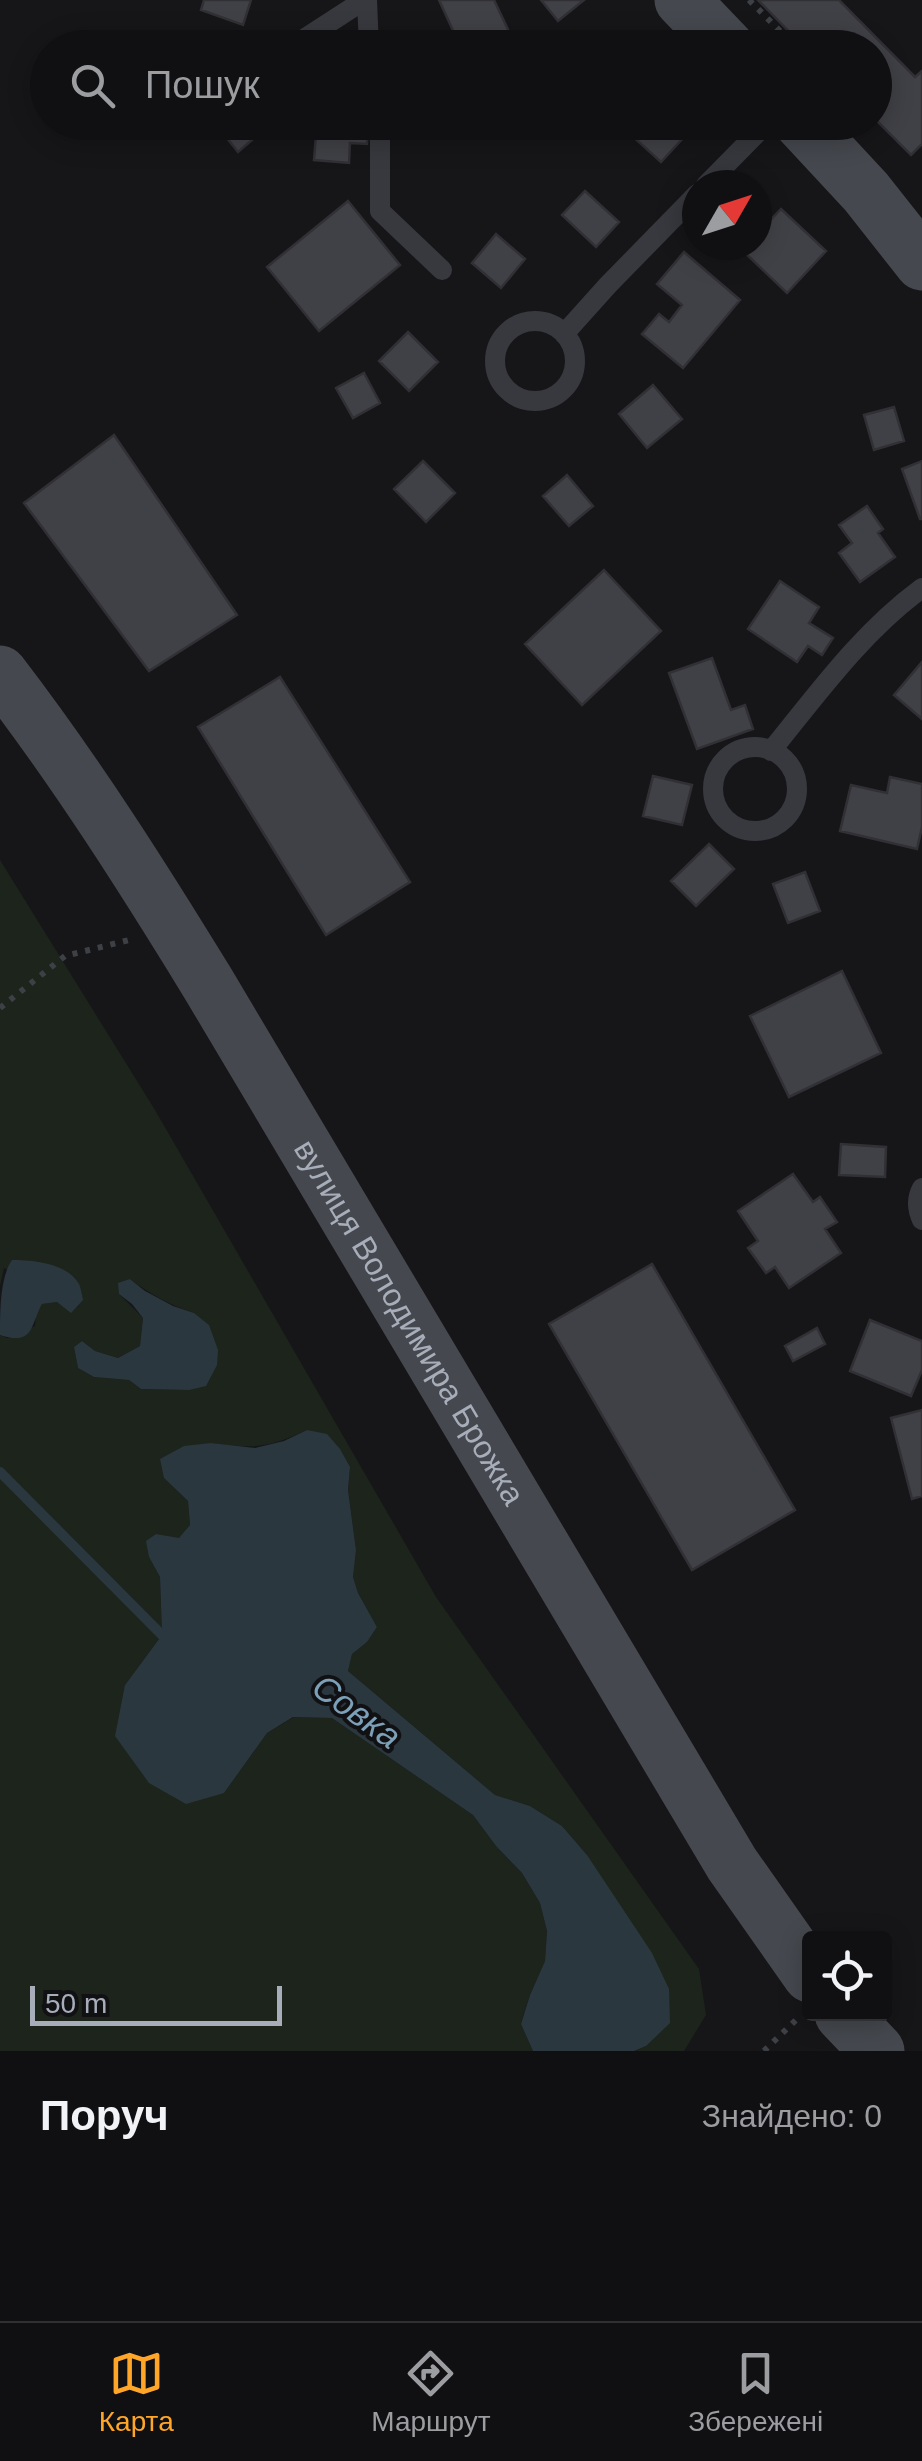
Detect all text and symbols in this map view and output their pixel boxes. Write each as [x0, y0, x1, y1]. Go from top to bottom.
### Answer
search box [30, 30, 892, 140]
icon: search [65, 58, 120, 113]
text: Пошук [145, 64, 260, 106]
north arrow [682, 170, 772, 260]
street label: вулиця Володимира Брожка [287, 1133, 532, 1511]
water label: Совка [305, 1666, 409, 1756]
map controls [802, 1931, 892, 2021]
button: locate [802, 1931, 892, 2021]
scale bar [30, 1981, 282, 2026]
text: 50 m [45, 1988, 107, 2019]
text: Поруч [40, 2092, 169, 2139]
text: Знайдено: 0 [702, 2098, 882, 2134]
tab: Карта [99, 2346, 174, 2438]
tab: Маршрут [371, 2346, 491, 2438]
tab: Збережені [688, 2346, 823, 2438]

